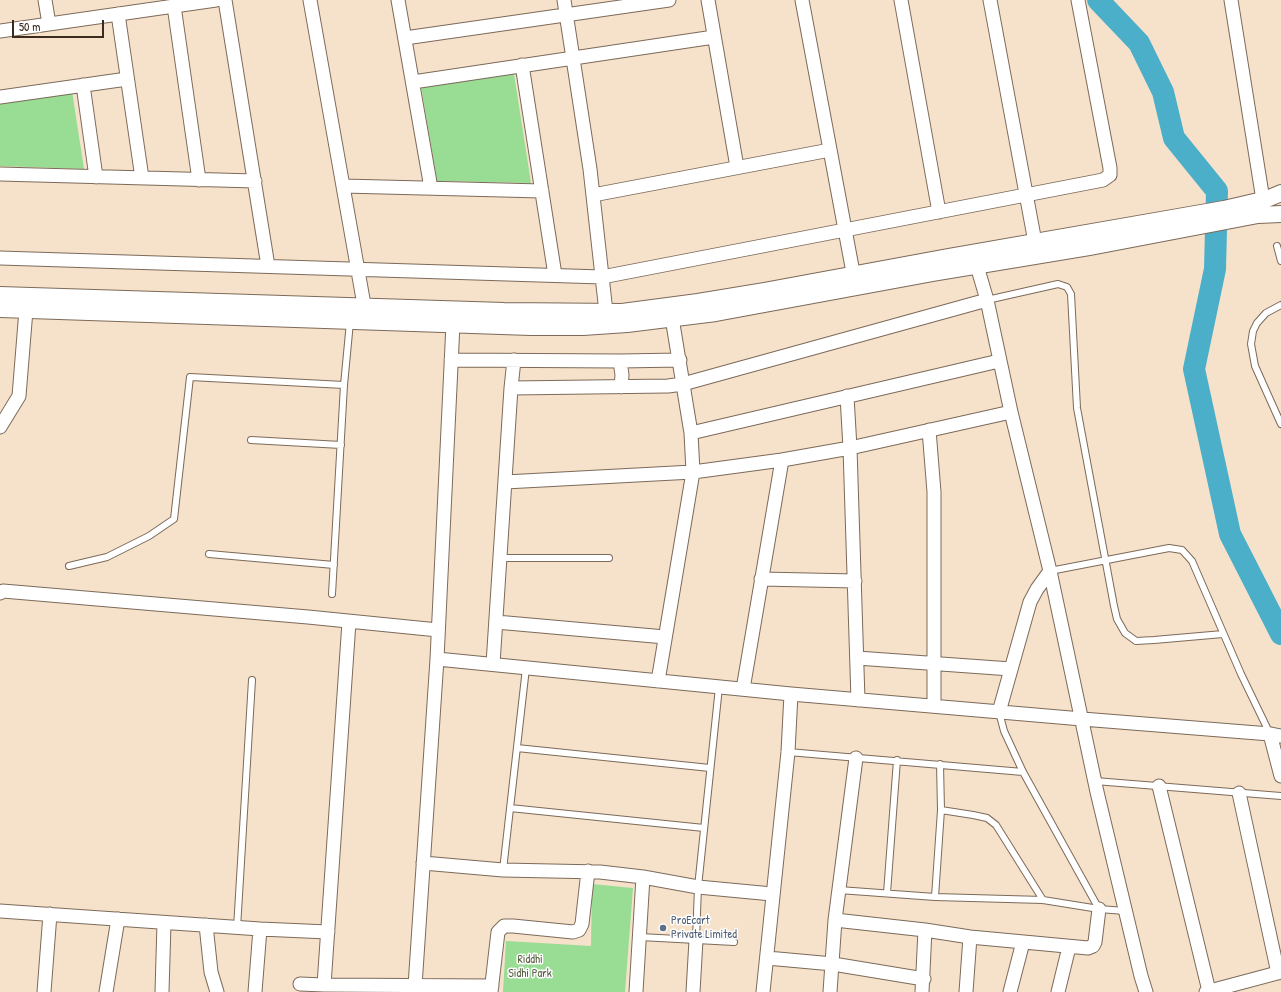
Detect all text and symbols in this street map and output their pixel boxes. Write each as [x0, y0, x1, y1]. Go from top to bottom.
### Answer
scale bar [14, 12, 106, 38]
text: 50 m [19, 18, 40, 35]
place label: ProEcart Private Limited [671, 914, 737, 942]
marker: ProEcart Private Limited [658, 923, 668, 933]
park label: Riddhi Sidhi Park [508, 953, 552, 981]

